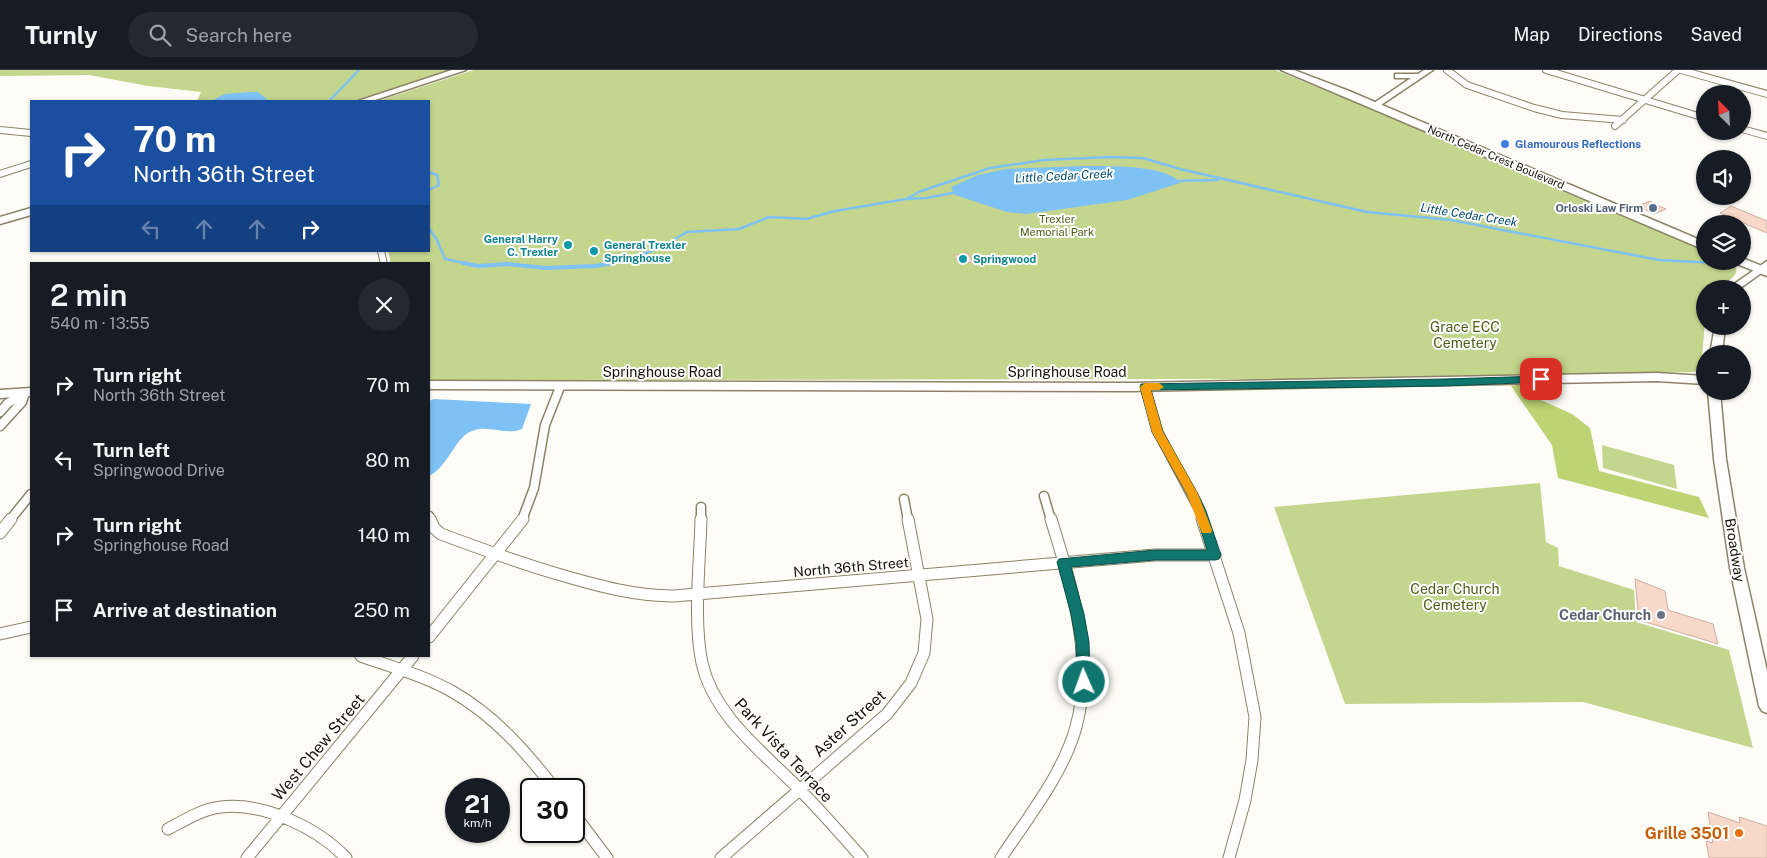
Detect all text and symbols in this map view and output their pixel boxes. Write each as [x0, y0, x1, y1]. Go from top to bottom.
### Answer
search box [128, 12, 478, 57]
text: Turnly [25, 21, 98, 49]
icon: search [146, 21, 174, 49]
text: Search here [186, 24, 292, 46]
text: Map [1513, 24, 1550, 45]
text: Directions [1578, 24, 1663, 45]
text: Saved [1691, 24, 1742, 45]
north arrow [1696, 85, 1751, 140]
map controls [1696, 85, 1751, 400]
text: 70 m [133, 119, 216, 160]
icon: right [50, 120, 115, 185]
street label: North Cedar Crest Boulevard [1426, 123, 1566, 191]
marker: Glamourous Reflections [1499, 138, 1511, 150]
place label: Glamourous Reflections [1515, 138, 1641, 150]
button: sound [1696, 150, 1751, 205]
text: North 36th Street [133, 161, 315, 187]
water label: Little Cedar Creek [1015, 166, 1114, 186]
water label: Little Cedar Creek [1420, 200, 1519, 230]
place label: Orloski Law Firm [1556, 202, 1643, 214]
marker: Orloski Law Firm [1647, 202, 1659, 214]
park label: Trexler Memorial Park [1020, 213, 1094, 238]
icon: left [137, 215, 165, 243]
icon: ahead [190, 215, 218, 243]
icon: ahead [243, 215, 271, 243]
icon: right [296, 215, 324, 243]
button: layers [1696, 215, 1751, 270]
place label: General Harry C. Trexler [484, 233, 559, 258]
marker: General Harry C. Trexler [562, 239, 574, 251]
place label: General Trexler Springhouse [604, 239, 686, 264]
marker: General Trexler Springhouse [588, 245, 600, 257]
marker: Springwood [957, 253, 969, 265]
place label: Springwood [973, 253, 1036, 265]
text: 2 min [50, 277, 127, 313]
button: close [358, 279, 410, 331]
button: + [1696, 280, 1751, 335]
text: 540 m · 13:55 [50, 314, 150, 333]
park label: Grace ECC Cemetery [1430, 319, 1500, 351]
button: − [1696, 345, 1751, 400]
pin [1520, 358, 1562, 400]
text: Turn right [93, 364, 182, 386]
street label: Springhouse Road [602, 364, 722, 380]
street label: Springhouse Road [1007, 364, 1127, 380]
icon: arrive [1527, 365, 1555, 393]
icon: right [50, 371, 78, 399]
text: 70 m [366, 374, 410, 396]
text: North 36th Street [93, 386, 225, 405]
text: Turn left [93, 439, 170, 461]
icon: left [50, 446, 78, 474]
text: 80 m [365, 449, 410, 471]
text: Springwood Drive [93, 461, 225, 480]
text: Turn right [93, 514, 182, 536]
street label: Broadway [1722, 517, 1748, 584]
icon: right [50, 521, 78, 549]
text: 140 m [358, 524, 410, 546]
text: Springhouse Road [93, 536, 229, 555]
street label: North 36th Street [793, 554, 909, 580]
park label: Cedar Church Cemetery [1410, 581, 1500, 613]
icon: arrive [50, 596, 78, 624]
text: Arrive at destination [93, 599, 277, 621]
text: 250 m [354, 599, 410, 621]
place label: Cedar Church [1559, 607, 1651, 623]
marker: Cedar Church [1655, 609, 1667, 621]
position arrow [1057, 655, 1109, 707]
street label: Aster Street [809, 686, 889, 761]
street label: West Chew Street [268, 690, 369, 805]
street label: Park Vista Terrace [731, 694, 837, 806]
speed limit sign: 30 [520, 778, 585, 843]
text: 21 [464, 789, 491, 819]
text: km/h [463, 816, 492, 830]
place label: Grille 3501 [1645, 824, 1729, 843]
marker: Grille 3501 [1733, 827, 1745, 839]

